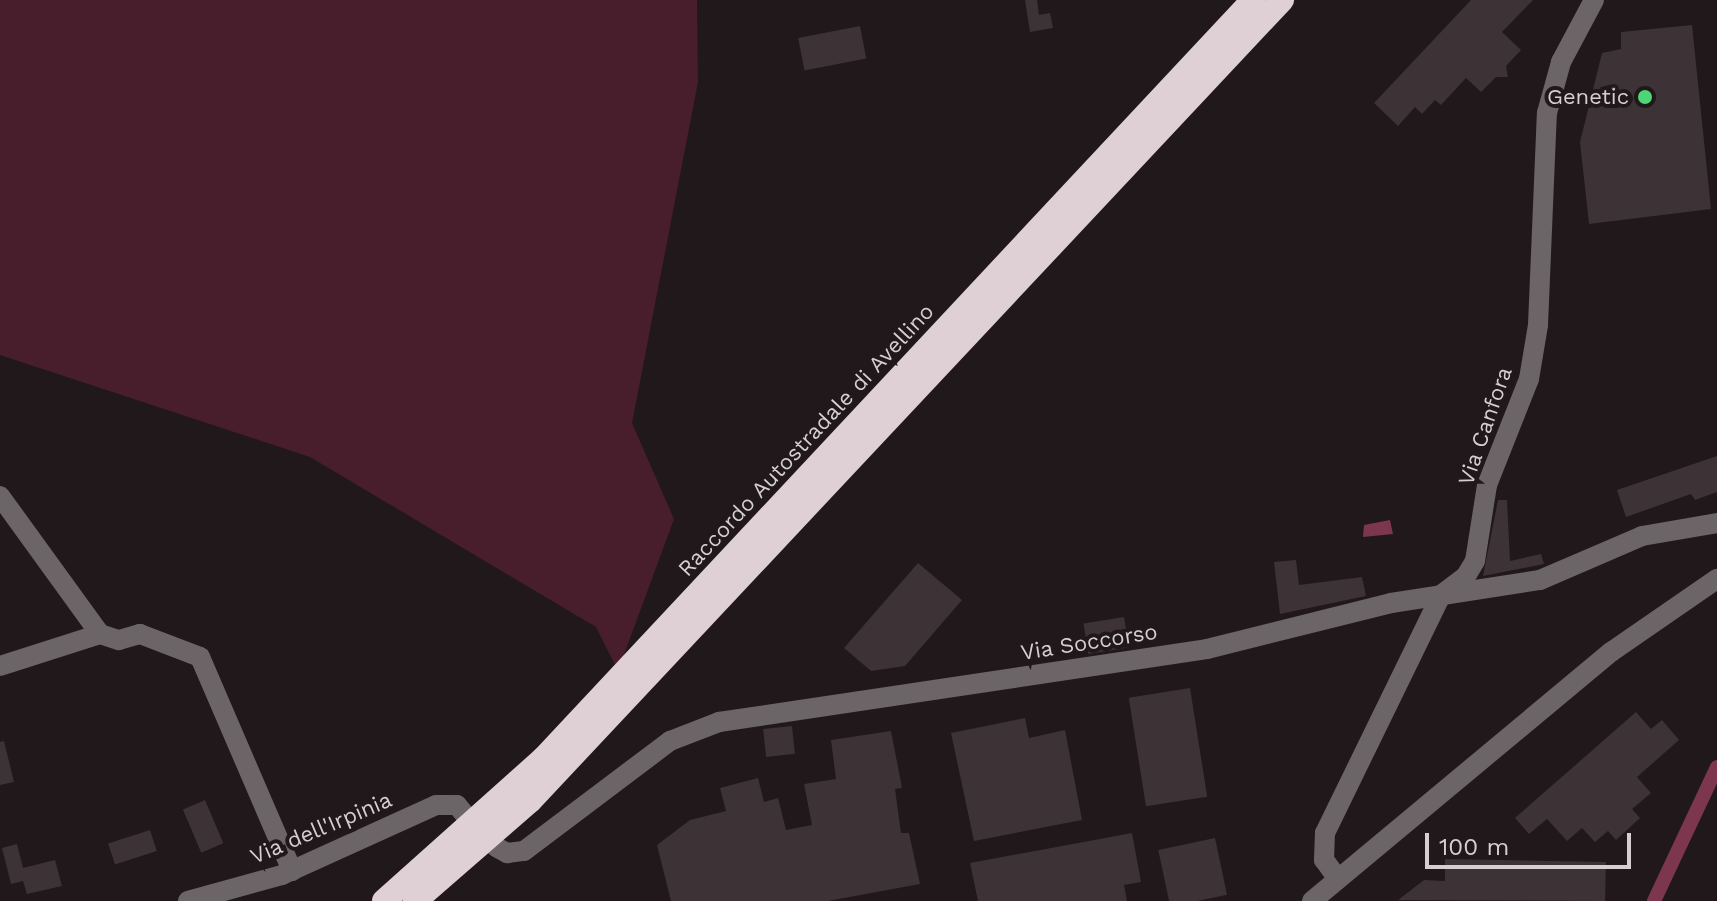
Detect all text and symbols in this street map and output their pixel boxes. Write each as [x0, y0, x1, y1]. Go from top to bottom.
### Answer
place label: Genetic [1547, 84, 1629, 110]
marker: Genetic [1636, 88, 1654, 106]
street label: Raccordo Autostradale di Avellino [672, 298, 940, 582]
street label: Via Canfora [1452, 363, 1518, 489]
street label: Via Soccorso [1019, 618, 1159, 666]
street label: Via dell'Irpinia [246, 786, 396, 870]
scale bar [1429, 817, 1635, 867]
text: 100 m [1439, 833, 1509, 861]

